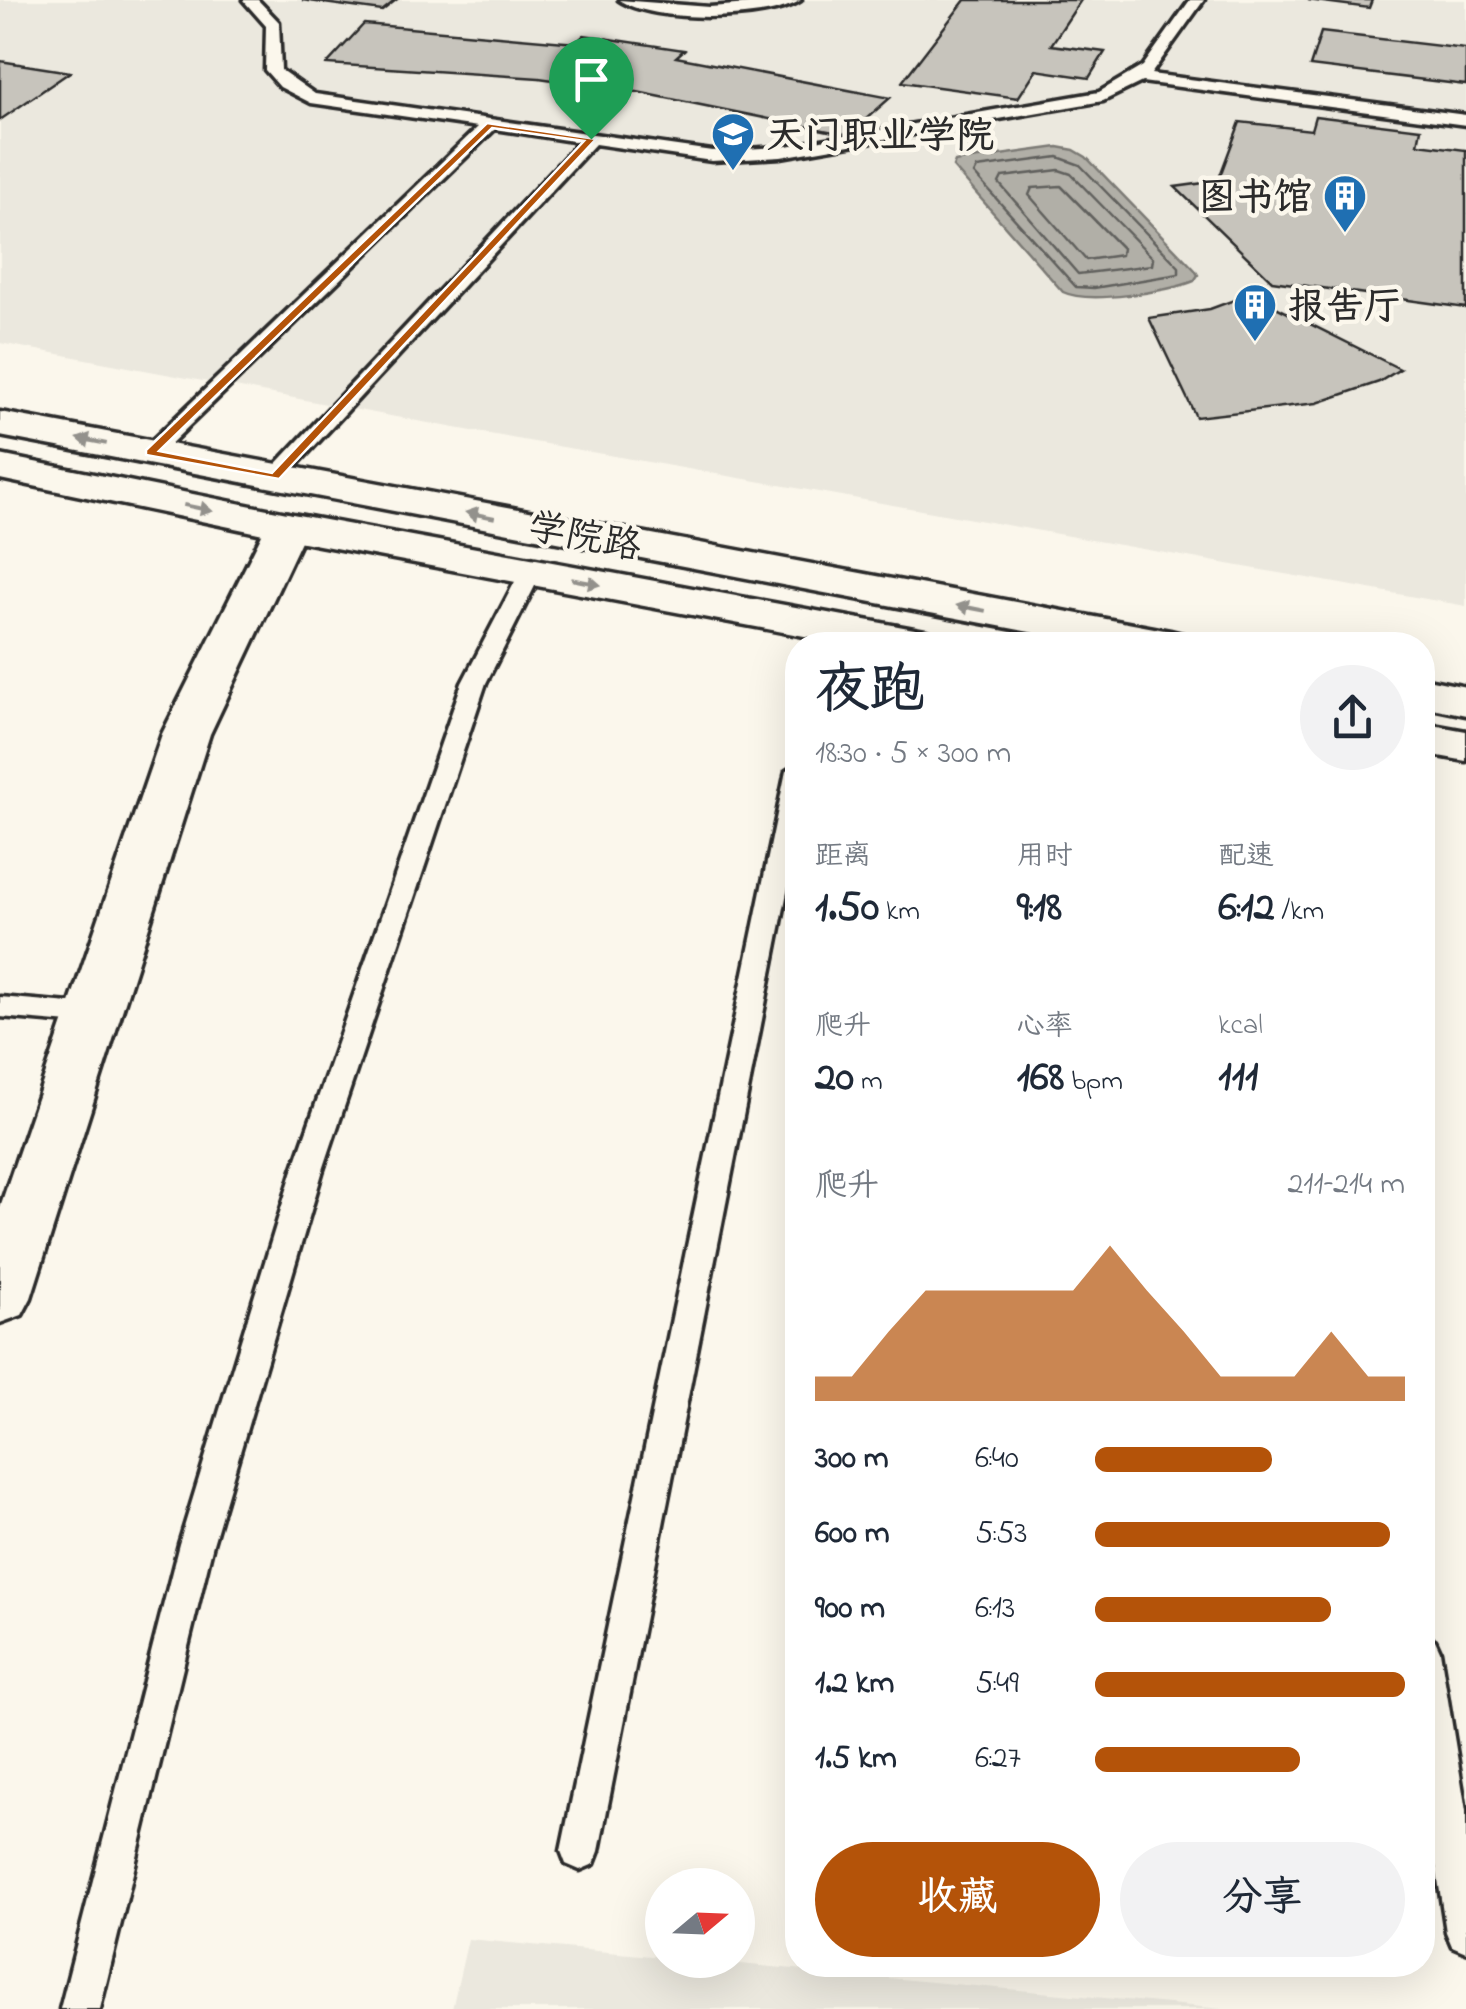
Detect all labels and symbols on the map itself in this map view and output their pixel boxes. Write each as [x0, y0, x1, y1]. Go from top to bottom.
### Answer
pin [549, 37, 634, 140]
place label: 天门职业学院 [766, 110, 994, 166]
school or university icon: 天门职业学院 [710, 111, 756, 172]
place label: 图书馆 [1198, 172, 1312, 228]
building icon: 图书馆 [1322, 173, 1368, 234]
place label: 报告厅 [1288, 281, 1402, 337]
building icon: 报告厅 [1232, 282, 1278, 343]
one-way arrow [76, 433, 107, 449]
one-way arrow [183, 501, 214, 516]
street label: 学院路 [523, 501, 646, 577]
one-way arrow [463, 507, 495, 522]
one-way arrow [571, 575, 603, 590]
one-way arrow [955, 599, 986, 615]
north arrow [645, 1868, 755, 1978]

